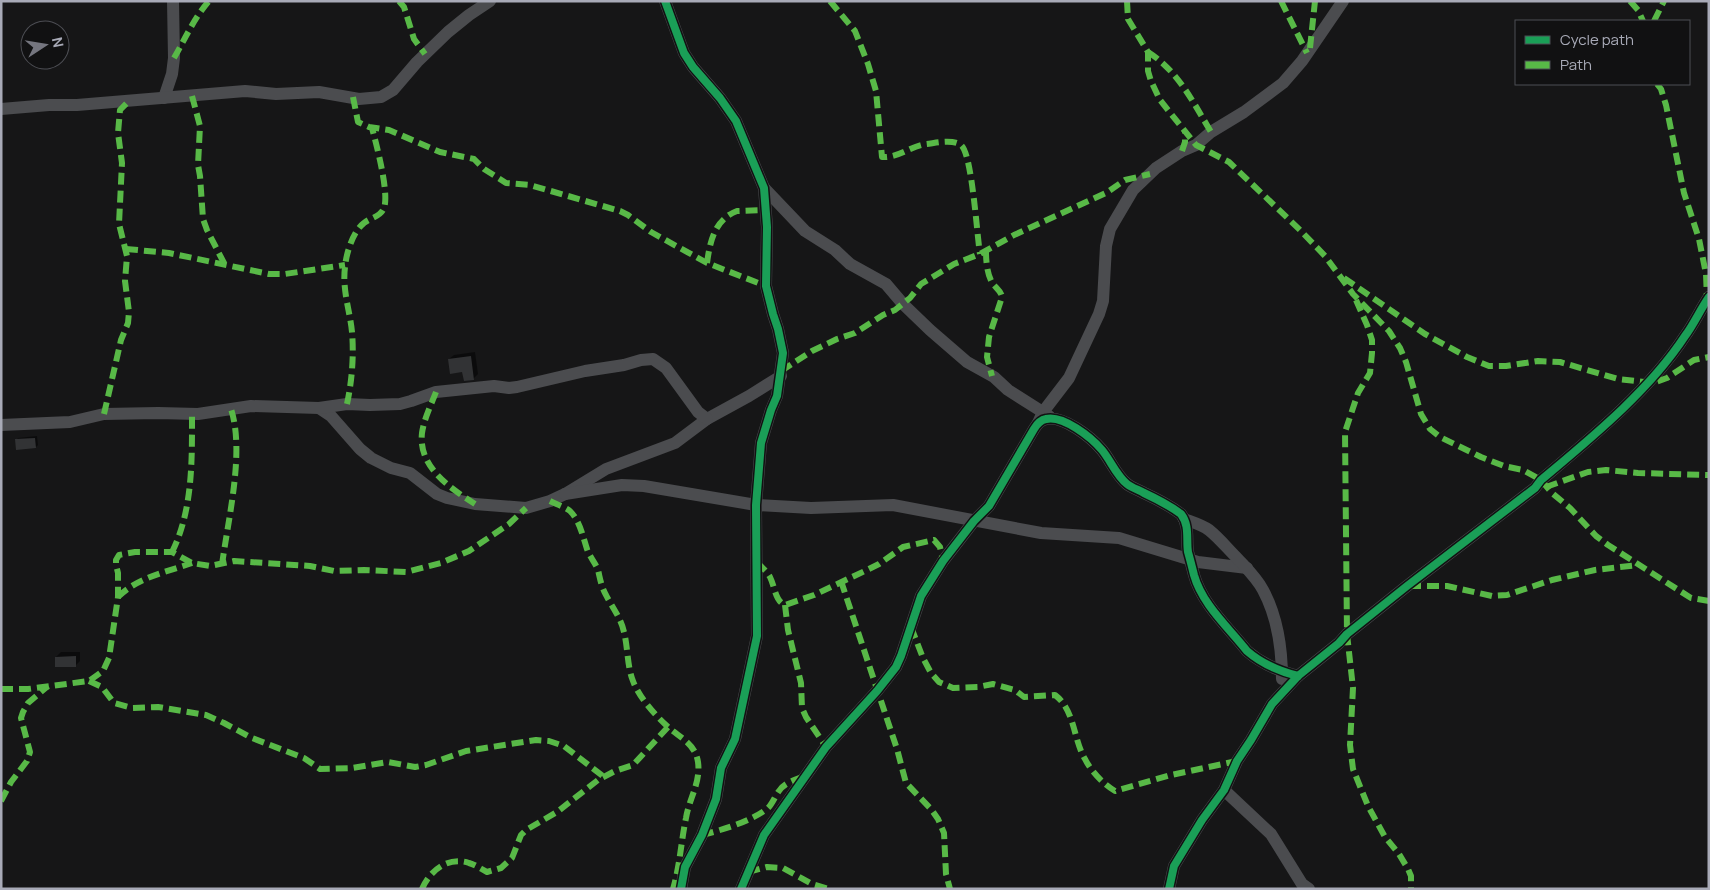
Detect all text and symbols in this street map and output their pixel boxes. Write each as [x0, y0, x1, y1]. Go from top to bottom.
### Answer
north arrow [20, 20, 70, 70]
legend [1515, 20, 1690, 85]
text: Cycle path [1560, 29, 1634, 50]
text: N [48, 35, 69, 49]
text: Path [1560, 54, 1592, 75]

